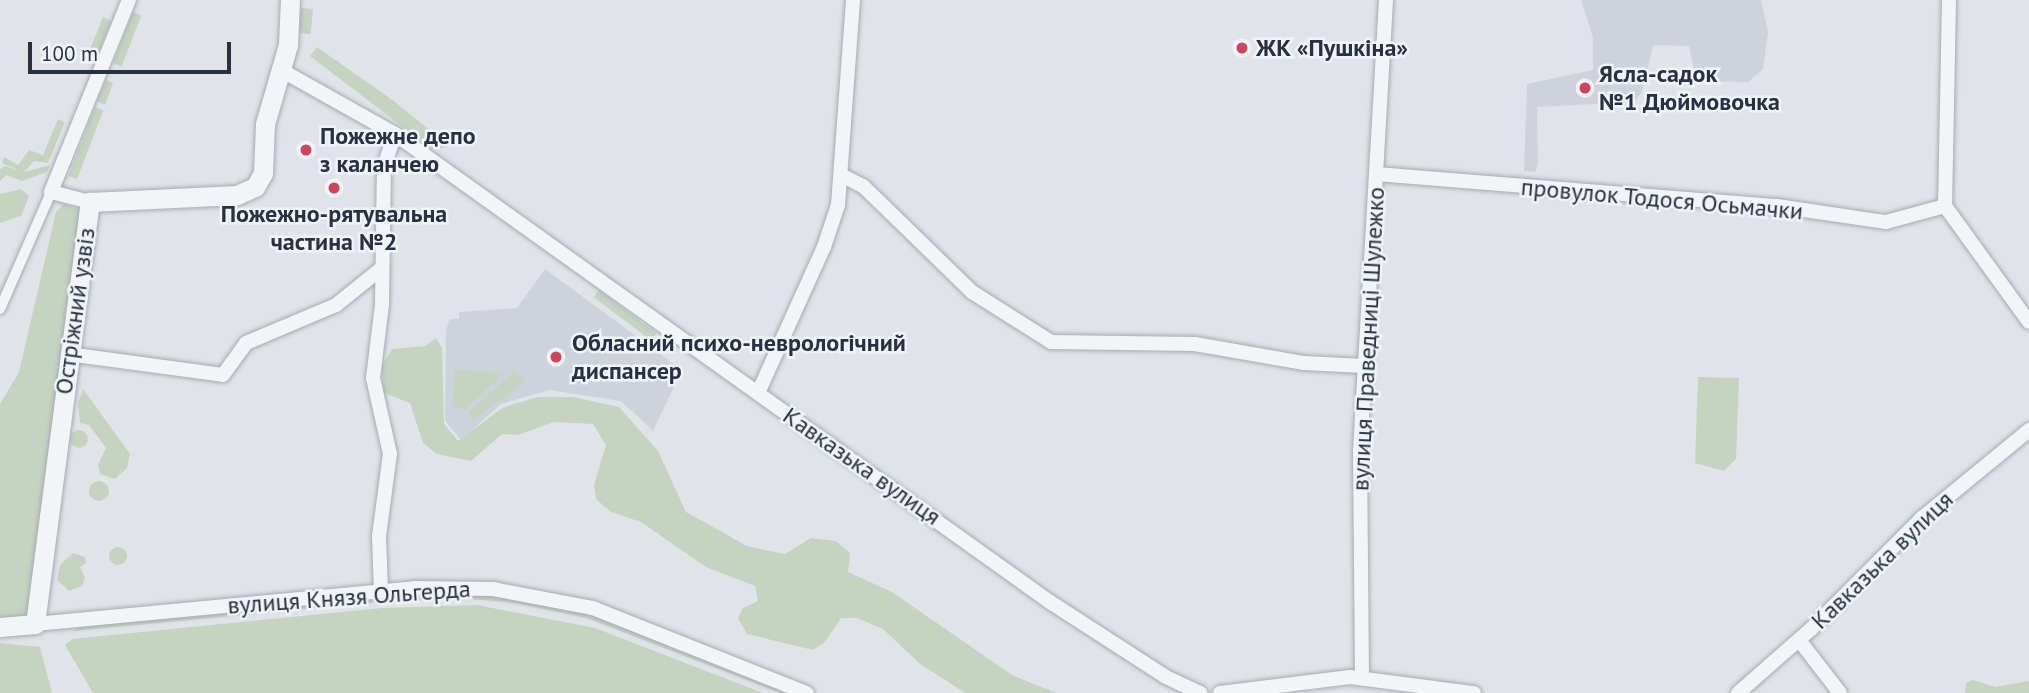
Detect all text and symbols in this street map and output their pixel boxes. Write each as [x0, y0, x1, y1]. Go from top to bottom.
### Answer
scale bar [32, 28, 234, 72]
place label: ЖК «Пушкіна» [1256, 34, 1408, 62]
text: 100 m [41, 40, 98, 67]
marker: ЖК «Пушкіна» [1234, 40, 1250, 56]
place label: Ясла-садок №1 Дюймовочка [1599, 60, 1780, 116]
marker: Ясла-садок №1 Дюймовочка [1577, 80, 1593, 96]
place label: Пожежне депо з каланчею [320, 122, 476, 178]
marker: Пожежне депо з каланчею [298, 142, 314, 158]
street label: провулок Тодося Осьмачки [1519, 172, 1805, 226]
marker: Пожежно-рятувальна частина №2 [326, 180, 342, 196]
street label: вулиця Праведниці Шулежко [1346, 186, 1390, 492]
place label: Пожежно-рятувальна частина №2 [221, 200, 447, 256]
street label: Остріжний узвіз [49, 226, 101, 396]
place label: Обласний психо-неврологічний диспансер [572, 329, 906, 385]
marker: Обласний психо-неврологічний диспансер [546, 347, 566, 367]
street label: Кавказька вулиця [778, 401, 946, 531]
street label: Кавказька вулиця [1805, 485, 1959, 635]
street label: вулиця Князя Ольгерда [226, 574, 472, 620]

